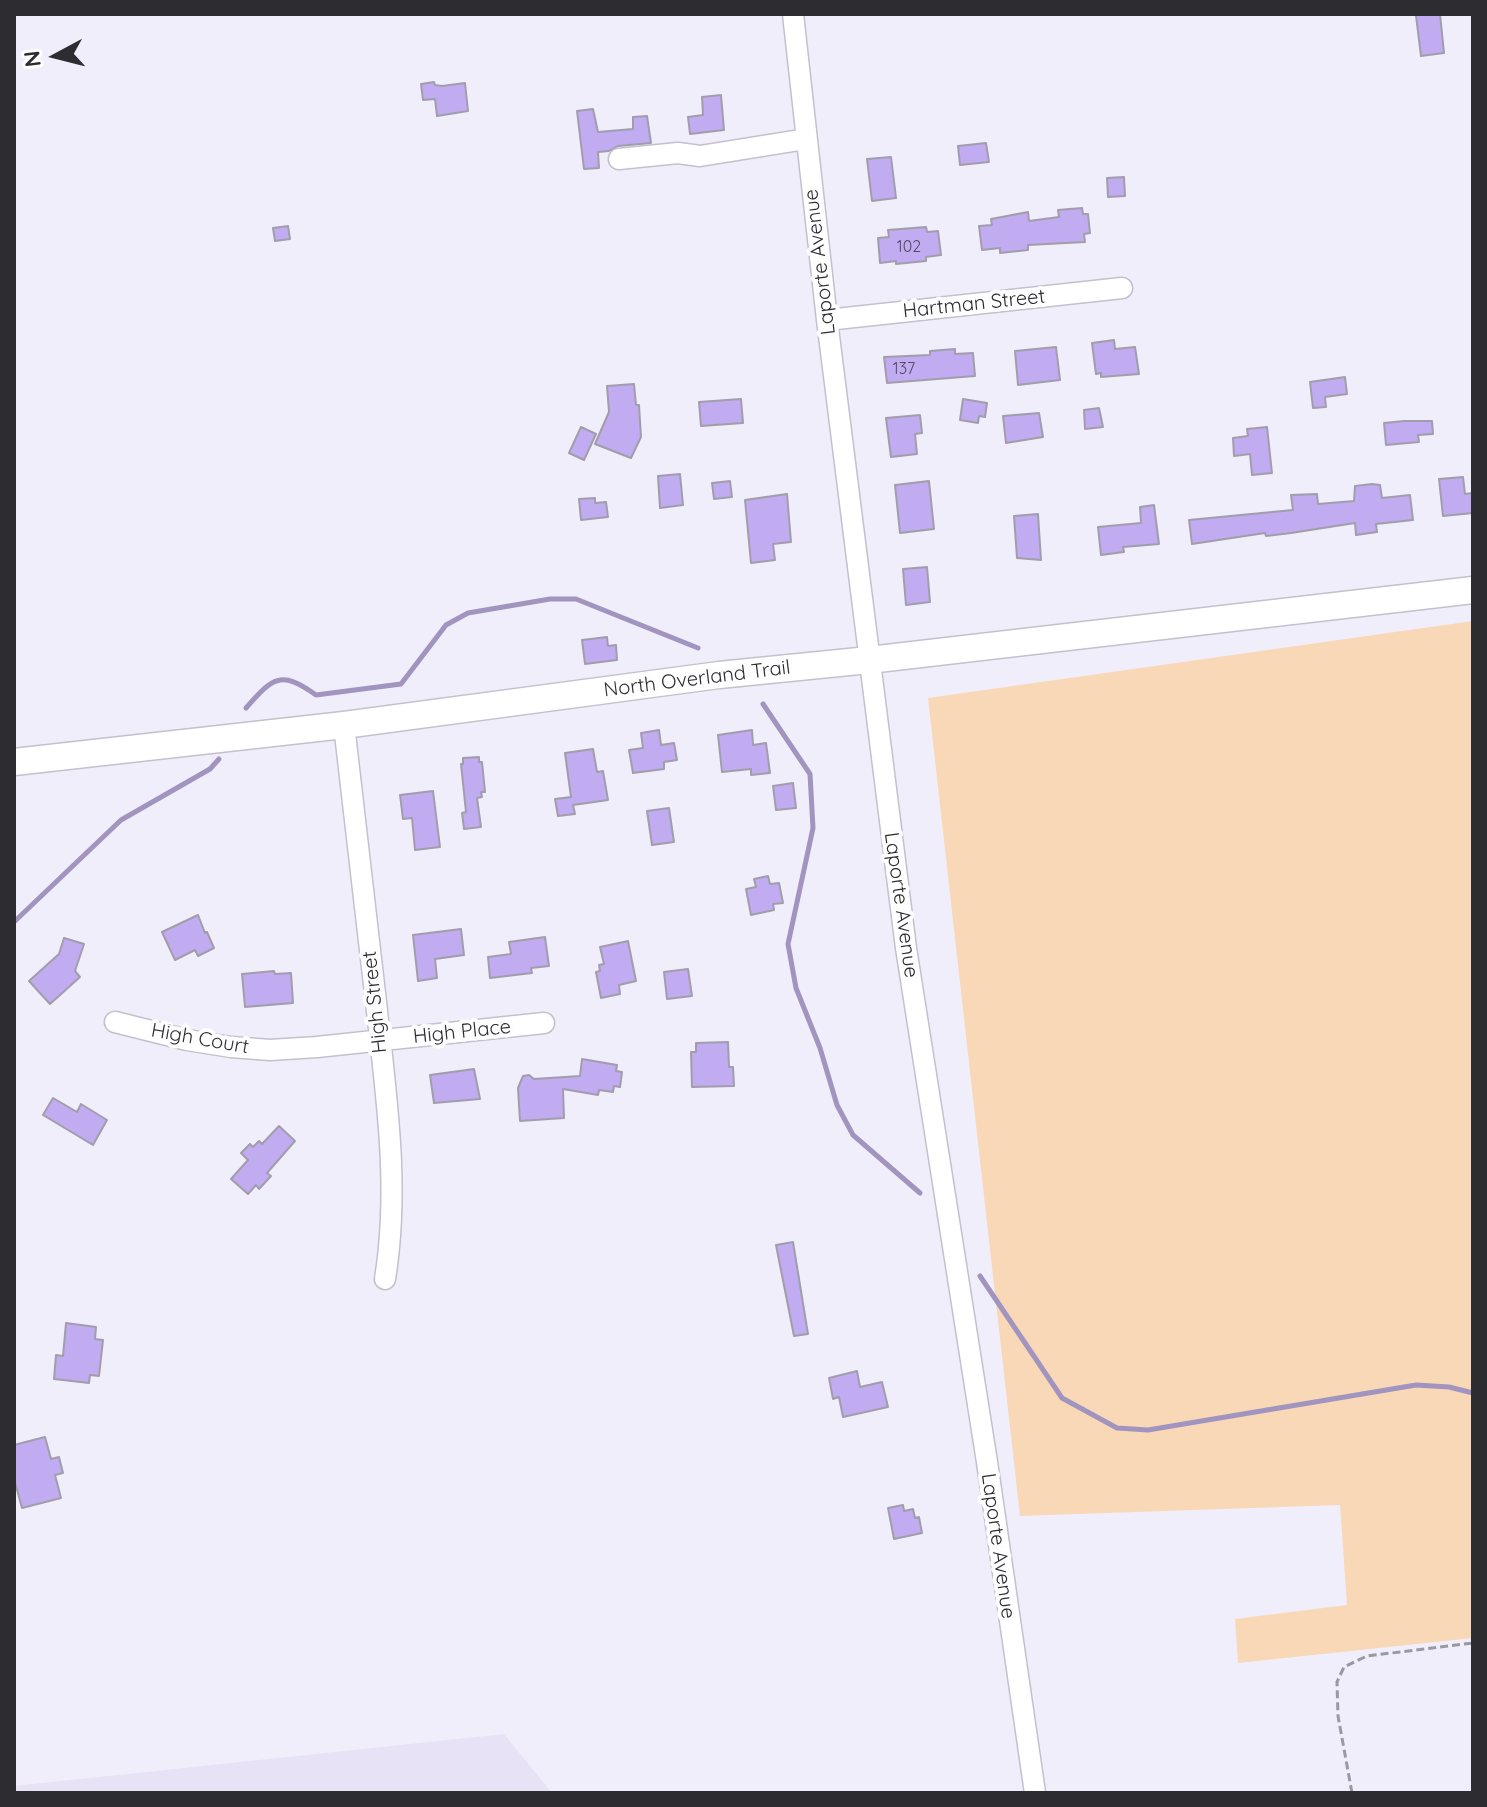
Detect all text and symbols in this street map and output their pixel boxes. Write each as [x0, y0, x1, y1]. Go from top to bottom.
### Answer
north arrow [16, 16, 96, 96]
text: N [17, 49, 47, 69]
street label: Laporte Avenue [799, 188, 841, 336]
house number: 102 [897, 237, 921, 257]
street label: Hartman Street [902, 285, 1046, 323]
house number: 137 [893, 359, 915, 379]
street label: North Overland Trail [602, 656, 792, 702]
street label: Laporte Avenue [879, 831, 923, 979]
street label: High Street [358, 950, 392, 1054]
street label: High Place [412, 1015, 512, 1049]
street label: High Court [149, 1019, 251, 1059]
street label: Laporte Avenue [976, 1472, 1020, 1620]

